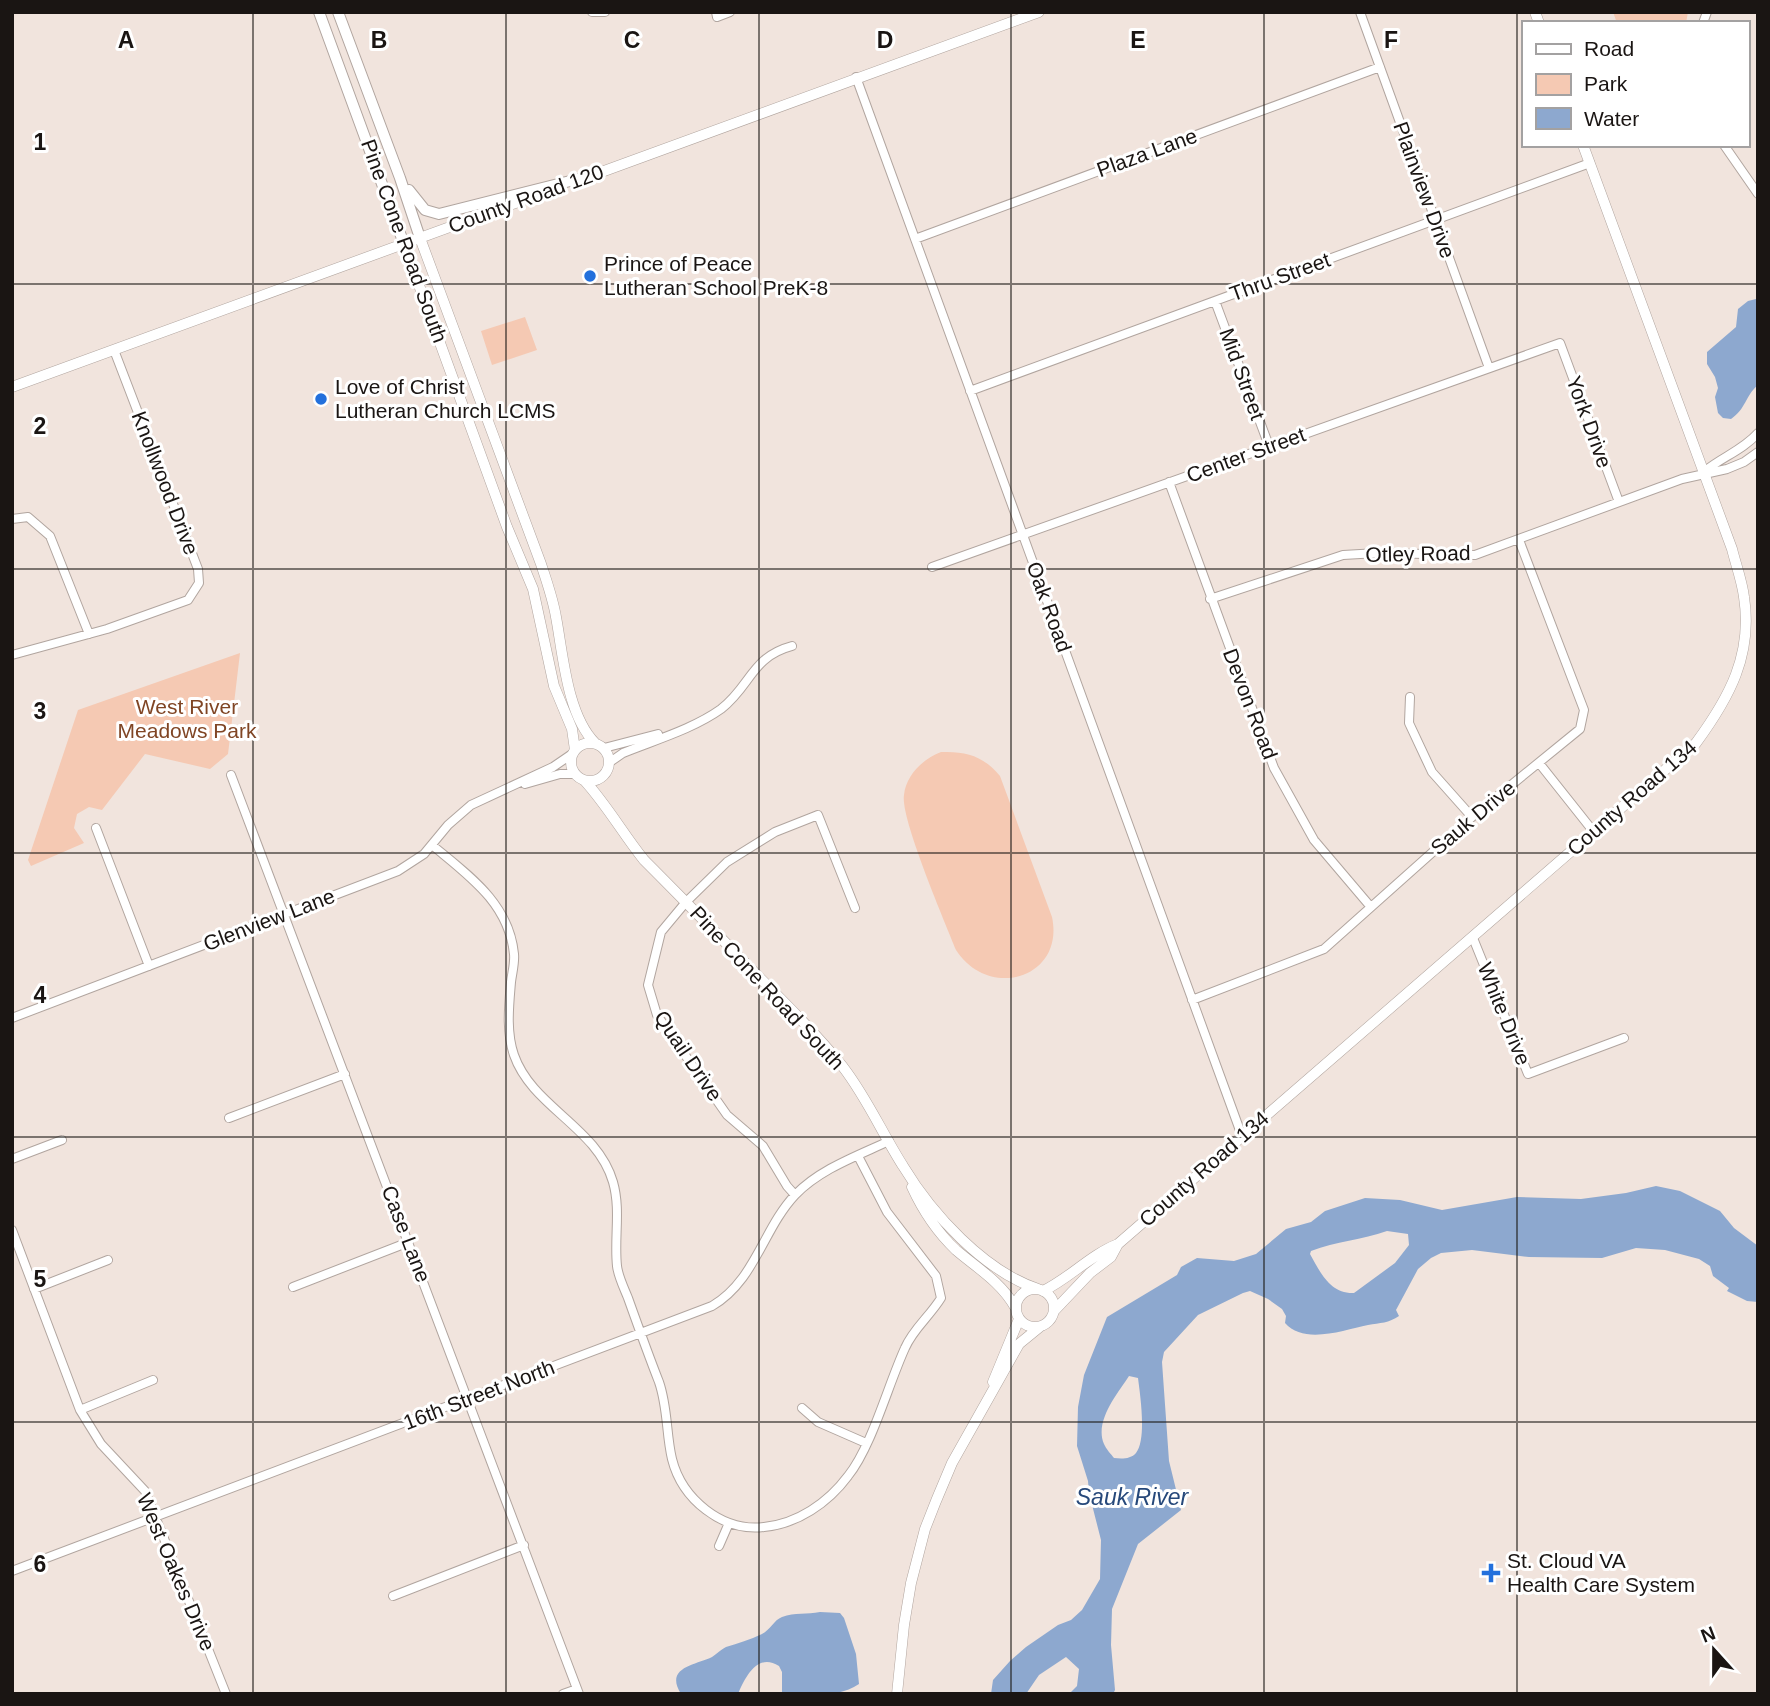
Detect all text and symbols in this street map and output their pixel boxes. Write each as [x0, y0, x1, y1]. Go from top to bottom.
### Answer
legend [1522, 21, 1749, 147]
text: A [118, 27, 134, 53]
text: B [371, 27, 387, 53]
text: C [624, 27, 640, 53]
text: D [877, 27, 893, 53]
text: E [1130, 27, 1146, 53]
text: F [1384, 27, 1398, 53]
text: Road [1584, 37, 1634, 60]
text: Park [1584, 72, 1628, 95]
text: Water [1584, 107, 1639, 130]
street label: Plainview Drive [1389, 118, 1460, 261]
street label: Plaza Lane [1094, 124, 1200, 181]
text: 1 [34, 129, 47, 155]
street label: Pine Cone Road South [357, 136, 452, 346]
street label: County Road 120 [445, 160, 607, 237]
street label: Thru Street [1227, 248, 1333, 305]
place label: Prince of Peace Lutheran School PreK-8 [604, 252, 828, 299]
marker: Prince of Peace Lutheran School PreK-8 [582, 268, 598, 284]
street label: Mid Street [1215, 325, 1270, 423]
street label: York Drive [1562, 373, 1617, 471]
place label: Love of Christ Lutheran Church LCMS [335, 375, 556, 422]
marker: Love of Christ Lutheran Church LCMS [313, 391, 329, 407]
street label: Knollwood Drive [128, 408, 203, 558]
text: 2 [34, 413, 46, 439]
street label: Center Street [1183, 422, 1309, 487]
street label: Otley Road [1365, 541, 1471, 566]
street label: Oak Road [1022, 558, 1076, 655]
street label: Devon Road [1219, 645, 1282, 762]
park label: West River Meadows Park [118, 695, 257, 742]
text: 3 [34, 698, 46, 724]
street label: County Road 134 [1562, 735, 1701, 860]
street label: Sauk Drive [1426, 776, 1519, 859]
street label: Glenview Lane [200, 884, 338, 955]
street label: Pine Cone Road South [686, 901, 849, 1074]
street label: White Drive [1473, 959, 1535, 1068]
text: 4 [34, 982, 47, 1008]
street label: Quail Drive [650, 1006, 727, 1105]
street label: County Road 134 [1134, 1106, 1273, 1231]
street label: Case Lane [378, 1182, 435, 1285]
text: 5 [34, 1266, 47, 1292]
street label: 16th Street North [400, 1355, 558, 1434]
water label: Sauk River [1076, 1484, 1190, 1510]
street label: West Oakes Drive [133, 1490, 220, 1654]
place label: St. Cloud VA Health Care System [1507, 1549, 1695, 1596]
text: 6 [34, 1551, 46, 1577]
marker: St. Cloud VA Health Care System [1481, 1563, 1501, 1583]
north arrow [1679, 1615, 1749, 1685]
text: N [1698, 1622, 1718, 1647]

